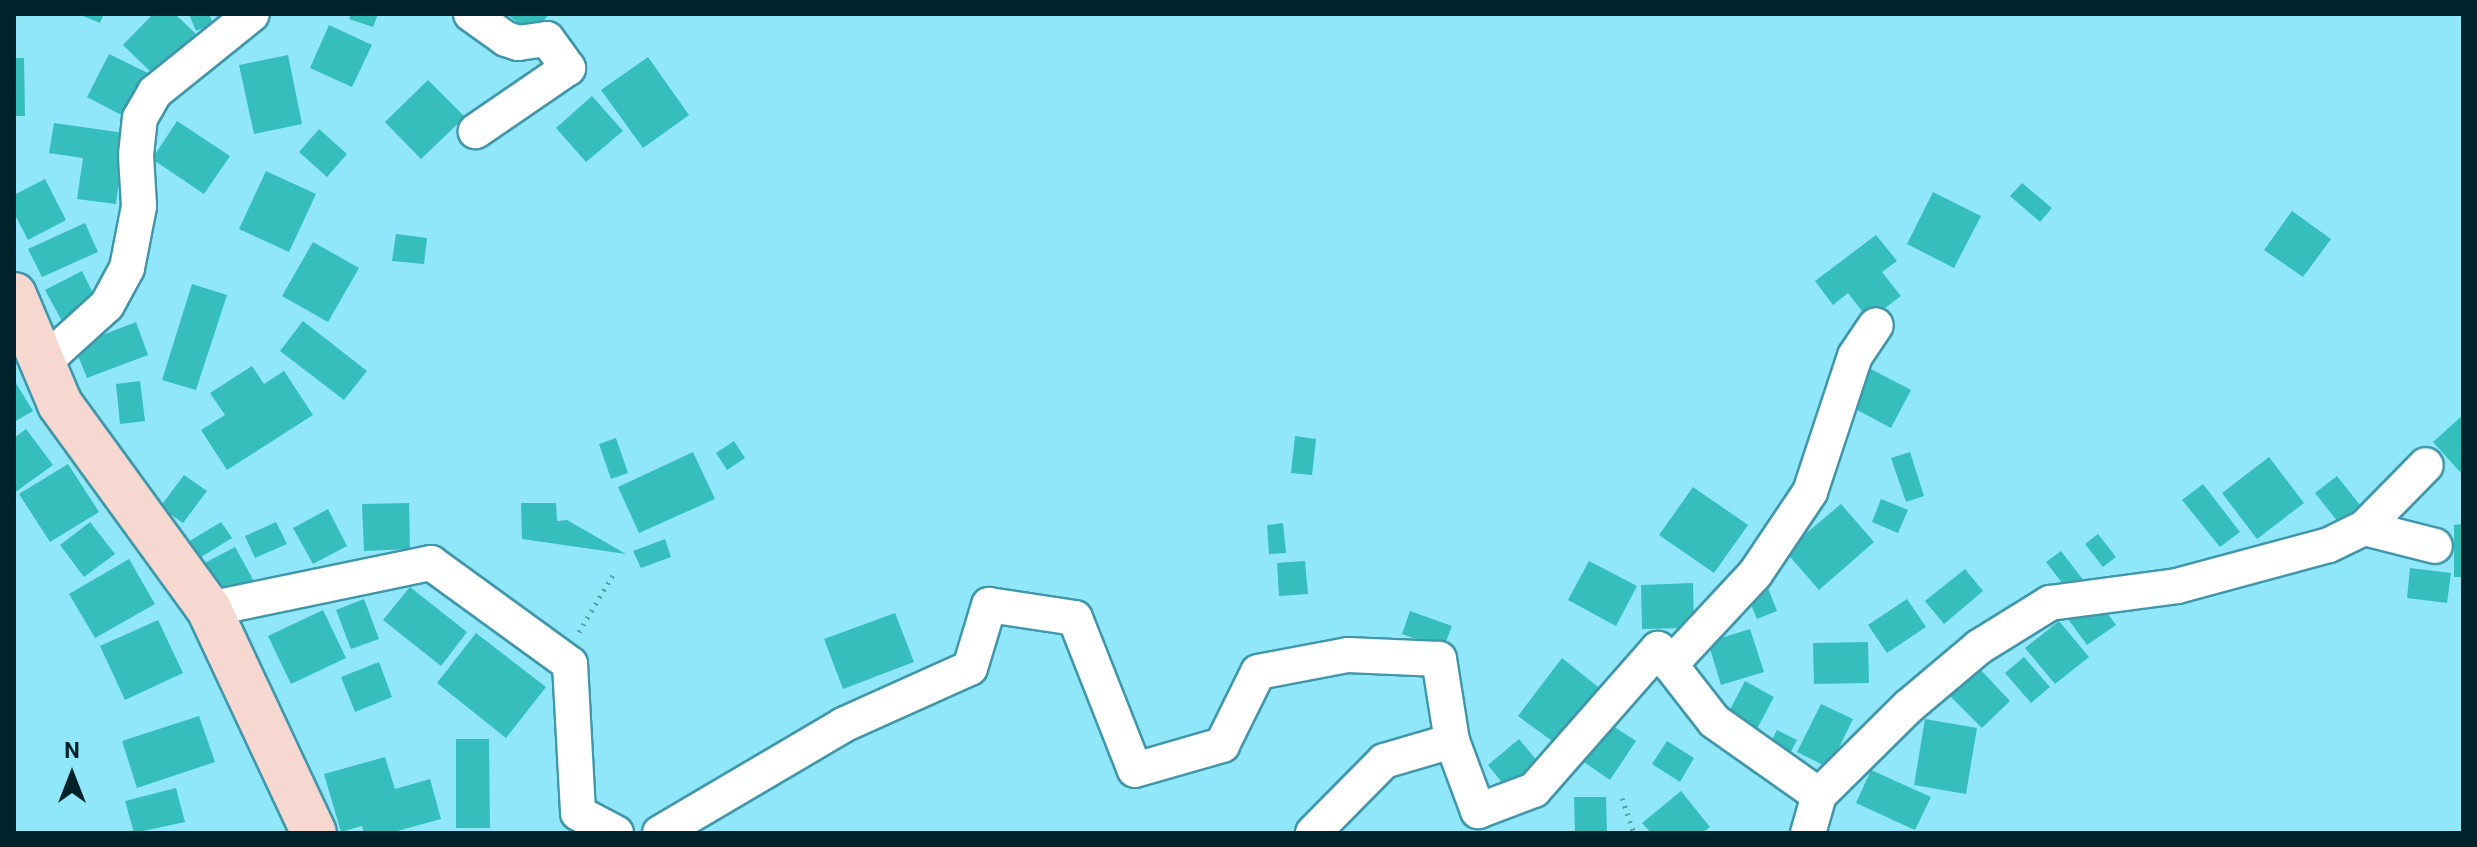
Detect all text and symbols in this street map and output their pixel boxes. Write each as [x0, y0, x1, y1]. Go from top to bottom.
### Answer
north arrow [32, 735, 112, 815]
text: N [64, 738, 80, 763]

